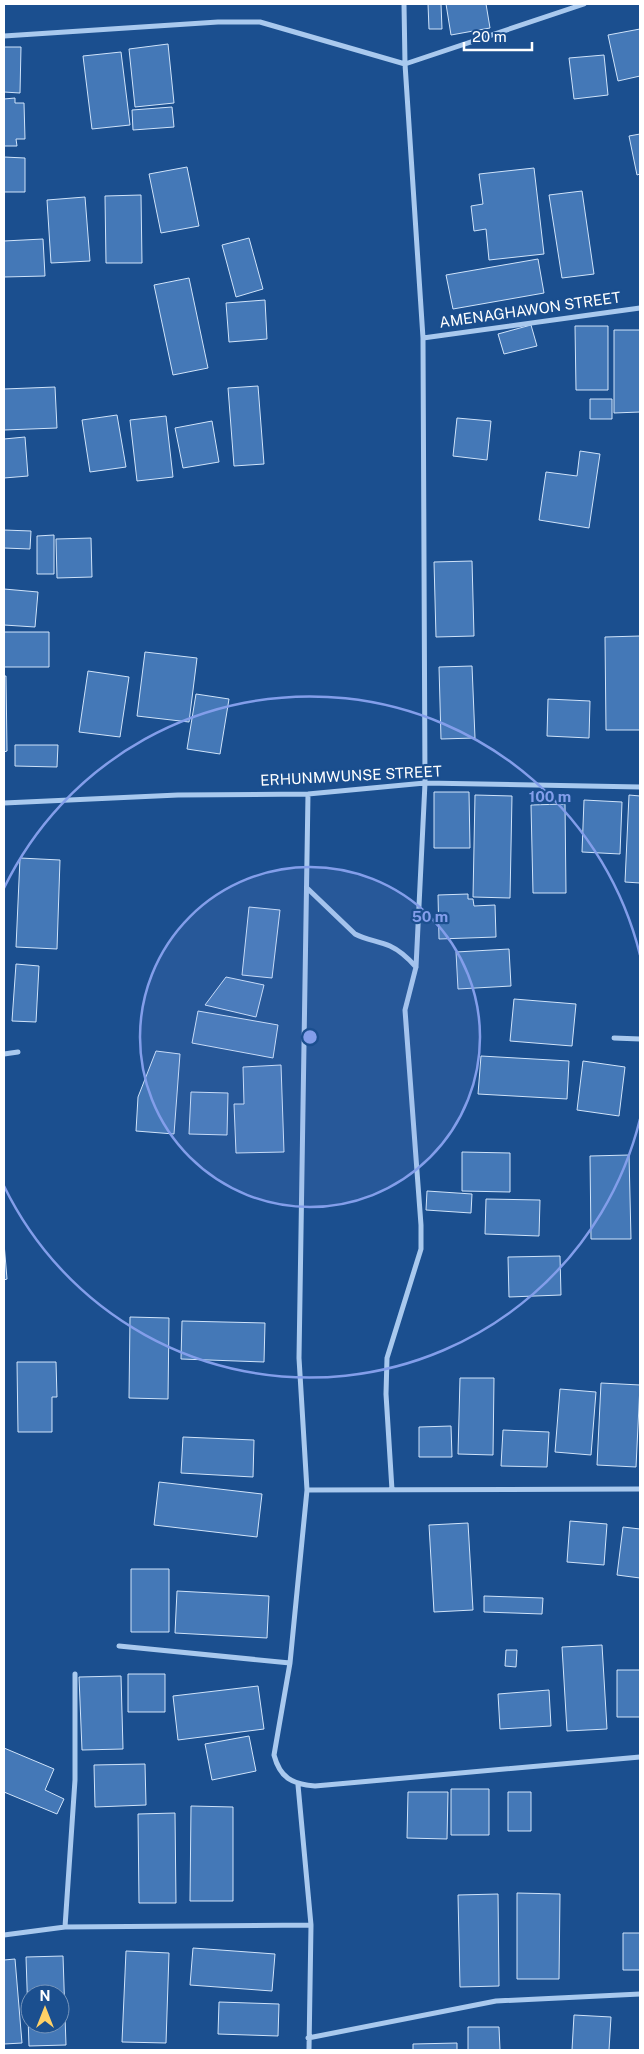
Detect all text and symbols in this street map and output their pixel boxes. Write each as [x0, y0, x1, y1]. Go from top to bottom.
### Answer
scale bar [464, 20, 532, 52]
text: 20 m [472, 28, 507, 45]
street label: AMENAGHAWON STREET [438, 288, 622, 331]
street label: ERHUNMWUNSE STREET [260, 762, 442, 789]
text: 100 m [529, 788, 571, 805]
text: 50 m [412, 908, 448, 925]
centre of rings [301, 1028, 319, 1046]
north arrow [20, 1984, 70, 2034]
text: N [40, 1988, 50, 2004]

